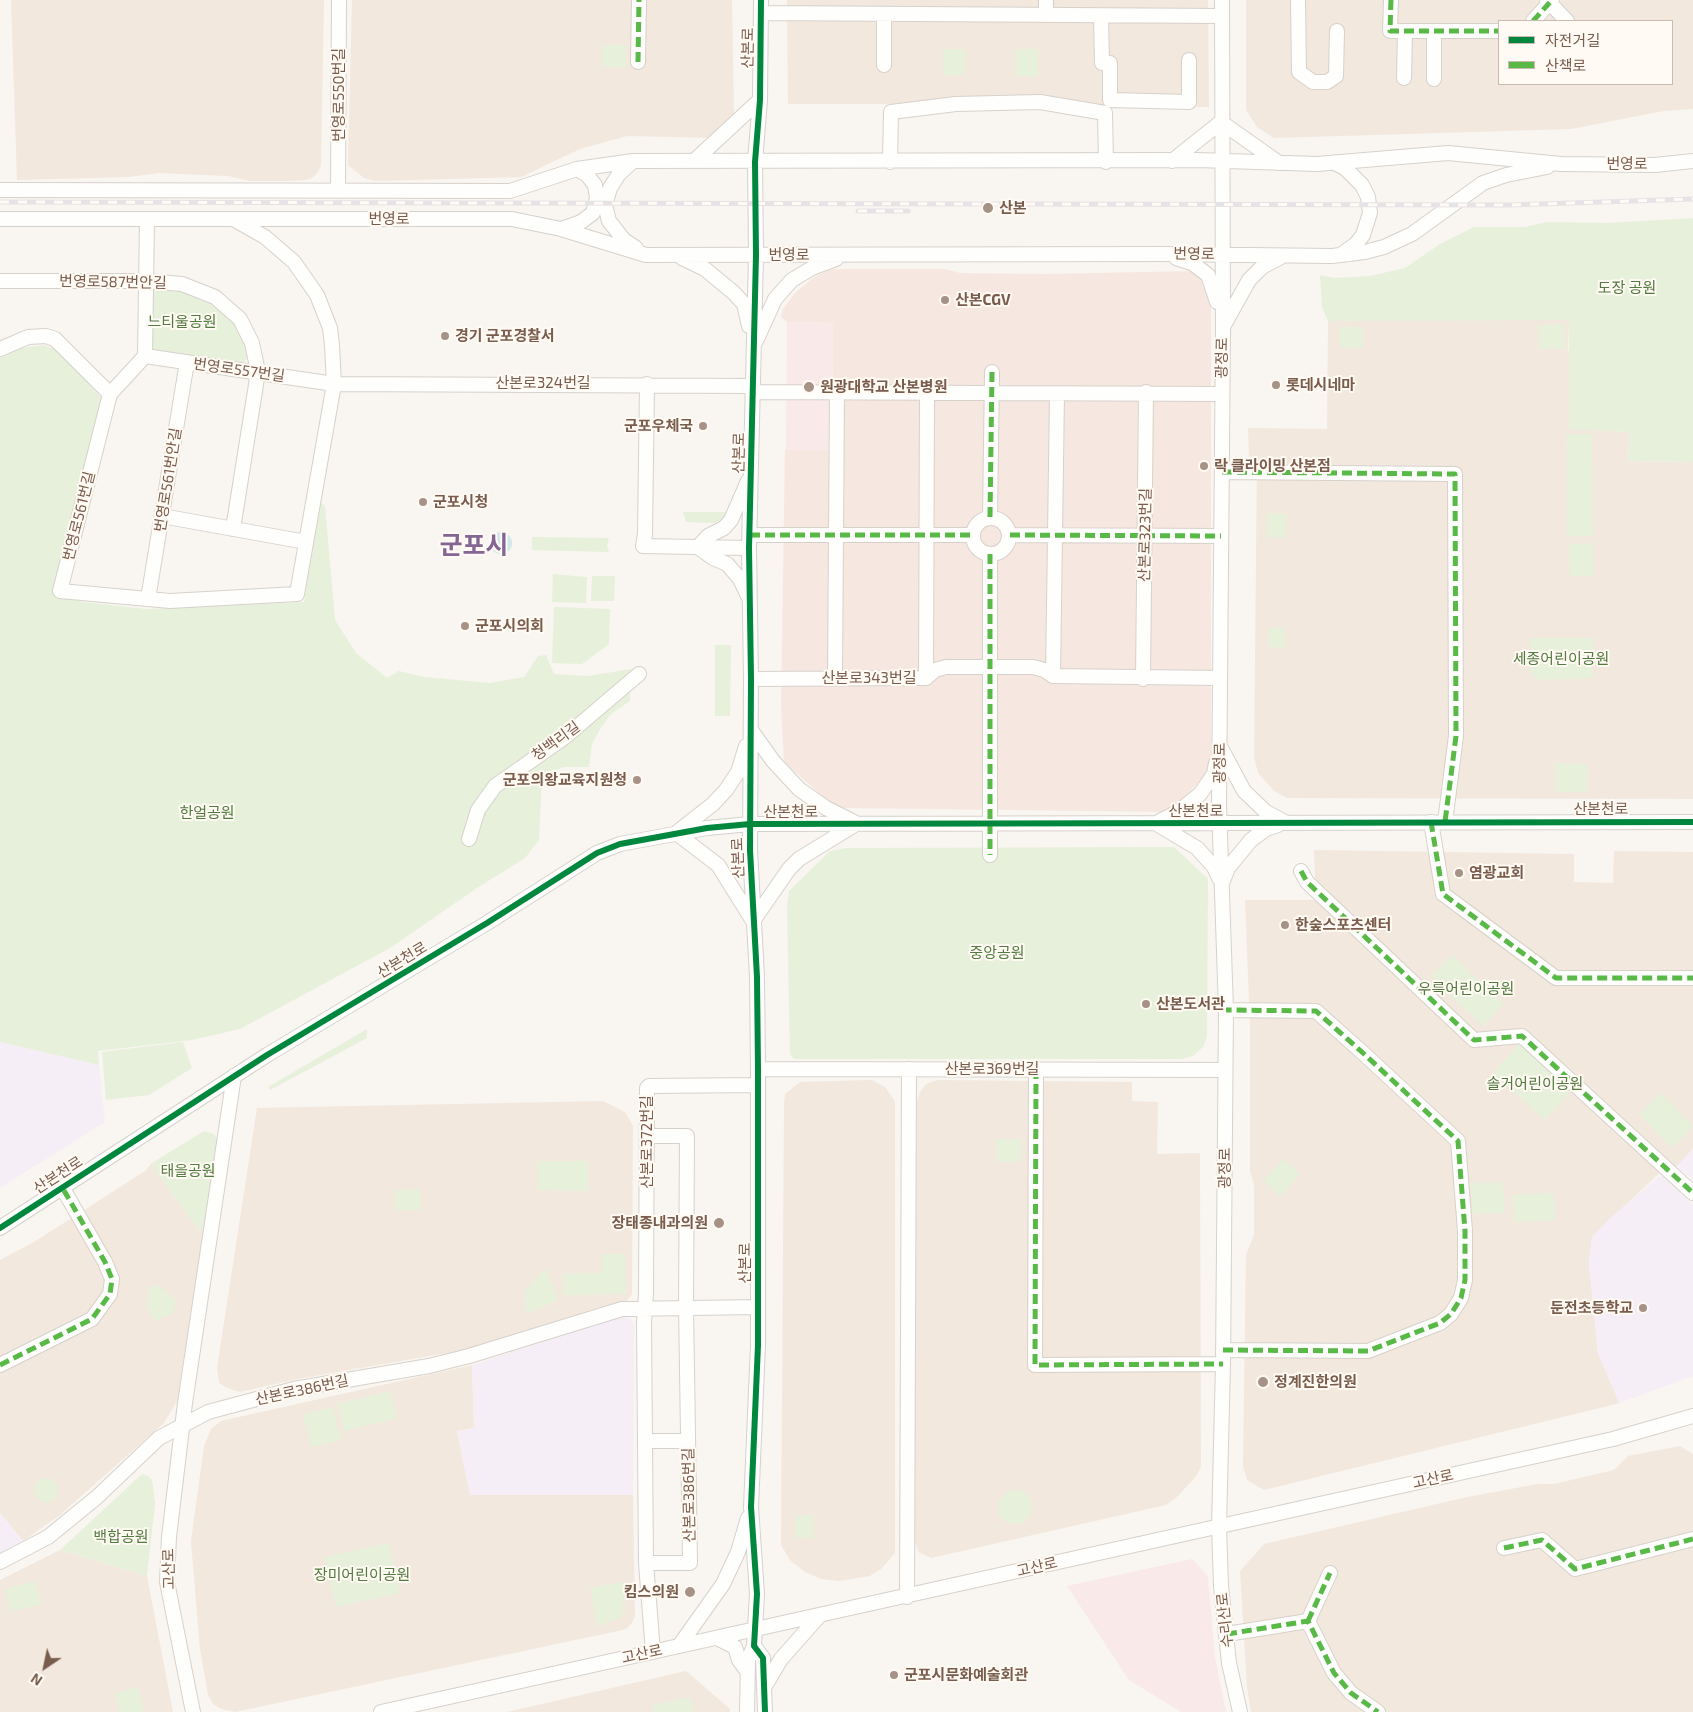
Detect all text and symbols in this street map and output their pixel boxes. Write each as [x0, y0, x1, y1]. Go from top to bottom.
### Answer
legend [1498, 20, 1673, 85]
street label: 산본로 [739, 27, 757, 69]
text: 자전거길 [1545, 31, 1600, 49]
street label: 번영로550번길 [330, 48, 348, 142]
text: 산책로 [1545, 56, 1586, 74]
street label: 번영로 [1606, 155, 1648, 173]
place label: 산본 [999, 199, 1027, 217]
marker: 산본 [981, 201, 995, 215]
street label: 번영로 [368, 210, 410, 228]
street label: 번영로 [1173, 245, 1215, 263]
street label: 번영로 [768, 246, 810, 264]
street label: 번영로587번안길 [59, 272, 167, 292]
park label: 도장 공원 [1598, 279, 1656, 297]
place label: 산본CGV [955, 291, 1011, 309]
marker: 산본CGV [939, 294, 951, 306]
park label: 느티울공원 [148, 313, 216, 331]
place label: 경기 군포경찰서 [455, 327, 555, 345]
marker: 경기 군포경찰서 [439, 330, 451, 342]
street label: 광정로 [1213, 337, 1231, 379]
street label: 번영로557번길 [192, 355, 286, 385]
street label: 산본로324번길 [496, 374, 590, 392]
place label: 롯데시네마 [1286, 376, 1355, 394]
place label: 원광대학교 산본병원 [820, 378, 947, 396]
marker: 롯데시네마 [1270, 379, 1282, 391]
marker: 원광대학교 산본병원 [802, 380, 816, 394]
place label: 군포우체국 [624, 417, 693, 435]
marker: 군포우체국 [697, 420, 709, 432]
street label: 번영로561번안길 [151, 427, 185, 533]
street label: 산본로 [730, 432, 748, 474]
place label: 락 클라이밍 산본점 [1214, 457, 1331, 475]
marker: 락 클라이밍 산본점 [1198, 460, 1210, 472]
street label: 번영로561번길 [59, 469, 99, 563]
street label: 산본로323번길 [1135, 488, 1155, 582]
place label: 군포시청 [433, 493, 488, 511]
marker: 군포시청 [417, 496, 429, 508]
district label: 군포시 [440, 531, 508, 561]
place label: 군포시의회 [475, 617, 544, 635]
marker: 군포시의회 [459, 620, 471, 632]
park label: 세종어린이공원 [1513, 650, 1609, 668]
street label: 산본로343번길 [822, 669, 916, 687]
street label: 청백리길 [528, 717, 584, 765]
street label: 광정로 [1211, 742, 1229, 784]
place label: 군포의왕교육지원청 [503, 771, 627, 789]
marker: 군포의왕교육지원청 [631, 774, 643, 786]
street label: 산본천로 [1573, 800, 1629, 818]
street label: 산본천로 [1168, 802, 1224, 820]
street label: 산본천로 [763, 803, 819, 821]
park label: 한얼공원 [179, 804, 235, 822]
street label: 산본로 [728, 837, 748, 879]
place label: 염광교회 [1469, 864, 1524, 882]
marker: 염광교회 [1453, 867, 1465, 879]
place label: 한숲스포츠센터 [1295, 916, 1392, 934]
marker: 한숲스포츠센터 [1279, 919, 1291, 931]
street label: 산본천로 [374, 938, 430, 982]
park label: 중앙공원 [969, 944, 1025, 962]
park label: 우륵어린이공원 [1418, 980, 1514, 998]
place label: 산본도서관 [1156, 995, 1225, 1013]
marker: 산본도서관 [1140, 998, 1152, 1010]
street label: 산본로369번길 [945, 1060, 1039, 1078]
park label: 솔거어린이공원 [1487, 1075, 1583, 1093]
street label: 산본로372번길 [638, 1095, 656, 1189]
street label: 광정로 [1216, 1147, 1234, 1189]
street label: 산본천로 [30, 1152, 86, 1198]
park label: 태을공원 [160, 1162, 216, 1180]
place label: 장태종내과의원 [611, 1214, 708, 1232]
marker: 장태종내과의원 [712, 1216, 726, 1230]
street label: 산본로 [736, 1242, 754, 1284]
place label: 둔전초등학교 [1550, 1299, 1633, 1317]
marker: 둔전초등학교 [1637, 1302, 1649, 1314]
street label: 산본로386번길 [254, 1371, 350, 1409]
place label: 정계진한의원 [1274, 1373, 1357, 1391]
marker: 정계진한의원 [1256, 1375, 1270, 1389]
street label: 산본로386번길 [679, 1447, 699, 1543]
street label: 고산로 [1411, 1466, 1455, 1492]
park label: 백합공원 [93, 1528, 149, 1546]
street label: 고산로 [160, 1548, 178, 1590]
street label: 고산로 [1015, 1554, 1059, 1580]
park label: 장미어린이공원 [314, 1566, 410, 1584]
place label: 킴스의원 [624, 1583, 679, 1601]
marker: 킴스의원 [683, 1585, 697, 1599]
street label: 수리산로 [1213, 1592, 1237, 1648]
street label: 고산로 [620, 1641, 664, 1667]
north arrow [20, 1642, 70, 1692]
place label: 군포시문화예술회관 [904, 1666, 1028, 1684]
marker: 군포시문화예술회관 [888, 1669, 900, 1681]
text: N [27, 1670, 45, 1690]

